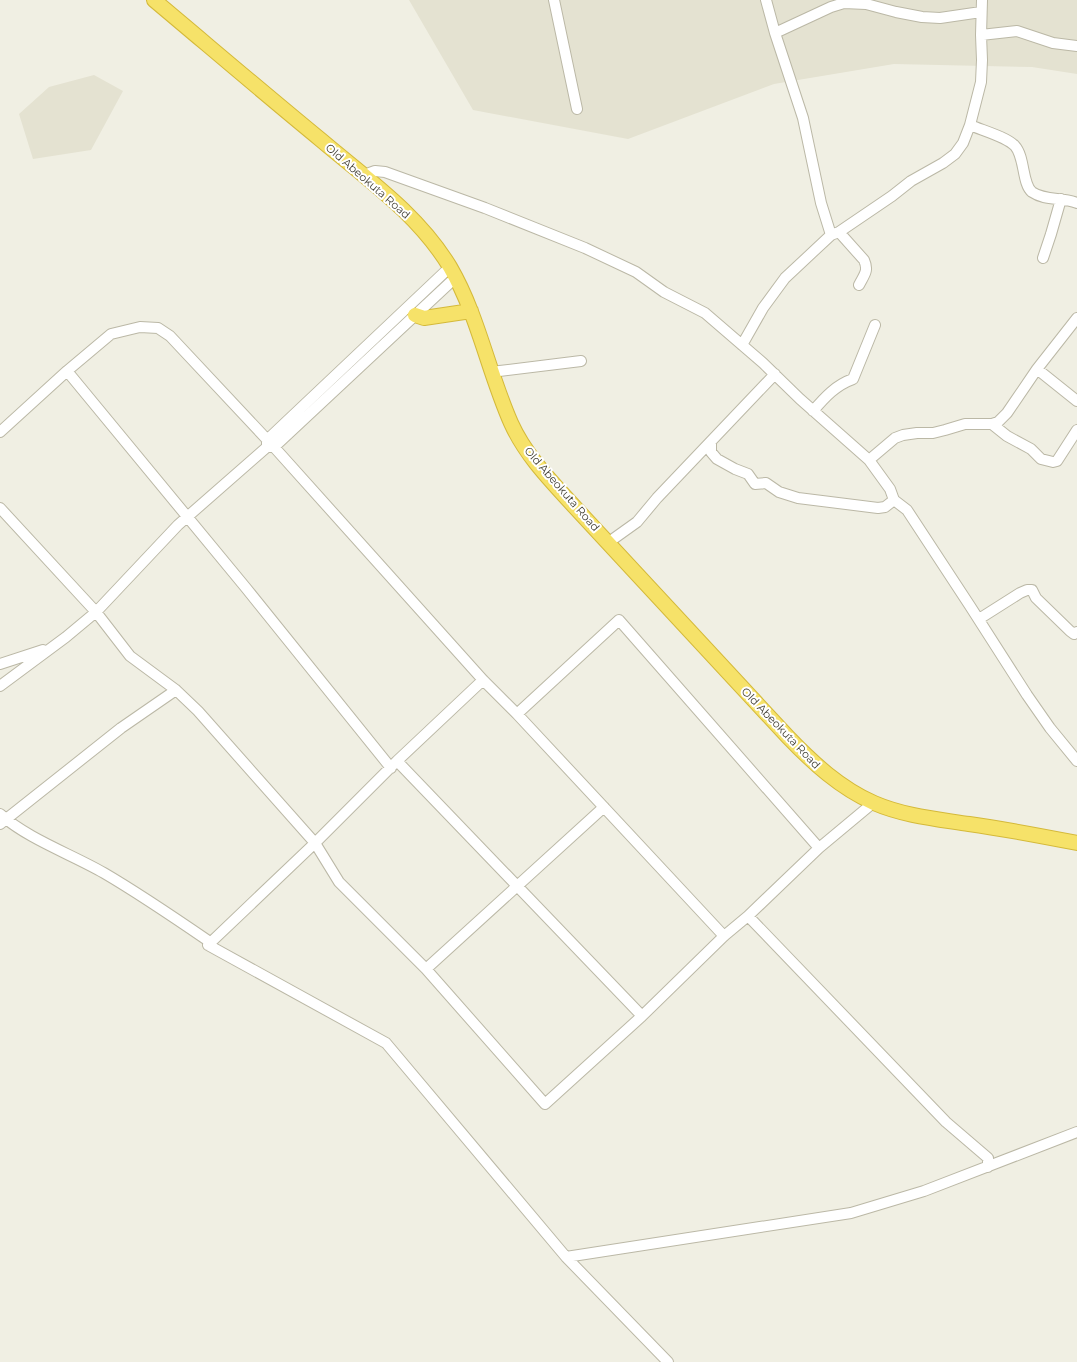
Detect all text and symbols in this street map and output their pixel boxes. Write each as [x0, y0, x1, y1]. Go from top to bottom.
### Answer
street label: Old Abeokuta Road [323, 140, 413, 222]
street label: Old Abeokuta Road [521, 444, 603, 534]
street label: Old Abeokuta Road [739, 684, 823, 772]

